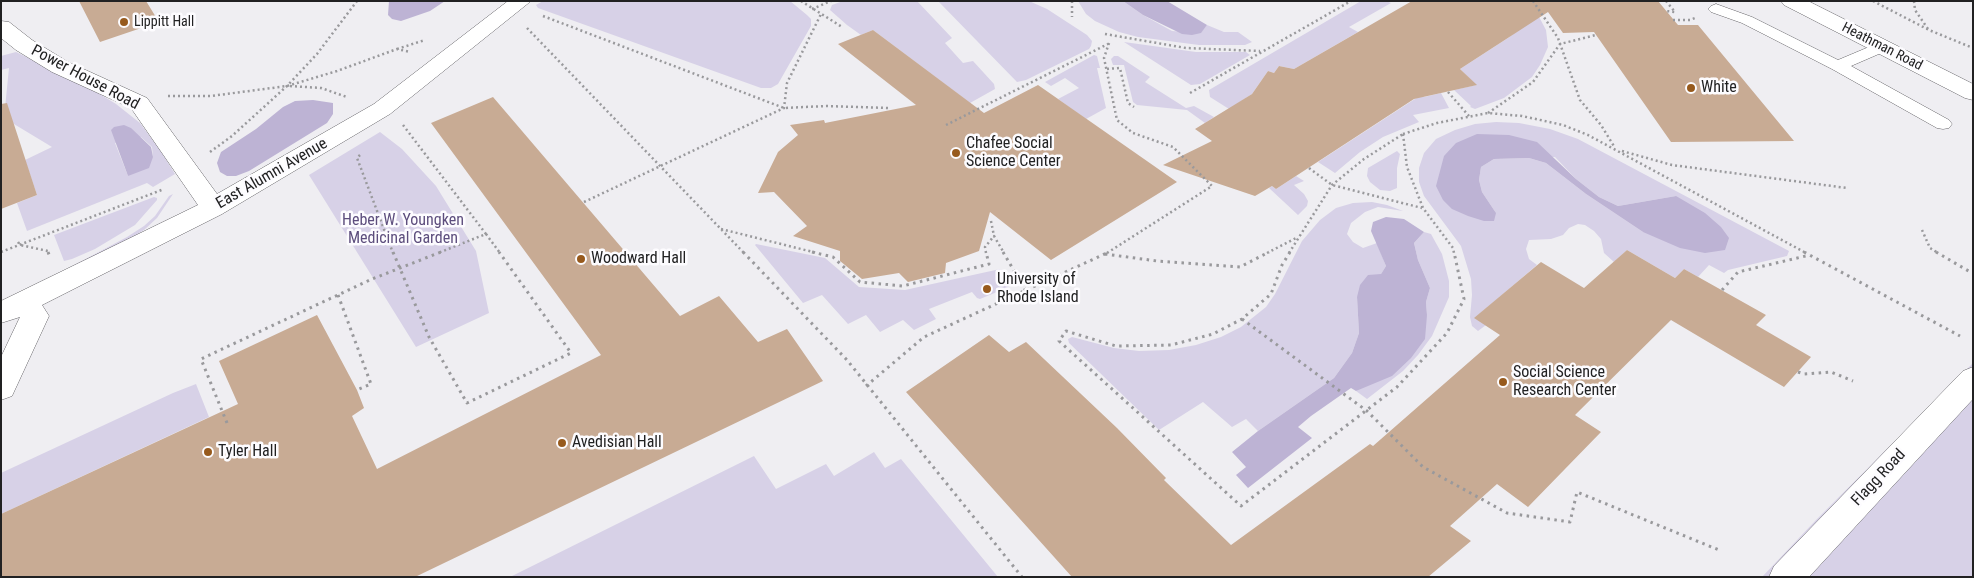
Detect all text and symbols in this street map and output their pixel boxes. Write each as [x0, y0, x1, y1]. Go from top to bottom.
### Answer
place label: Lippitt Hall [134, 14, 194, 30]
marker: Lippitt Hall [118, 16, 130, 28]
street label: Heathman Road [1839, 19, 1925, 75]
street label: Power House Road [28, 41, 142, 115]
place label: White [1701, 78, 1737, 98]
marker: White [1685, 82, 1697, 94]
street label: East Alumni Avenue [213, 134, 331, 214]
place label: Chafee Social Science Center [966, 134, 1061, 172]
marker: Chafee Social Science Center [950, 147, 962, 159]
park label: Heber W. Youngken Medicinal Garden [342, 211, 464, 249]
place label: Woodward Hall [591, 249, 686, 269]
marker: Woodward Hall [575, 253, 587, 265]
place label: University of Rhode Island [997, 270, 1079, 308]
marker: University of Rhode Island [981, 283, 993, 295]
place label: Social Science Research Center [1513, 363, 1616, 401]
marker: Social Science Research Center [1497, 376, 1509, 388]
place label: Avedisian Hall [572, 433, 662, 453]
marker: Avedisian Hall [556, 437, 568, 449]
place label: Tyler Hall [218, 442, 277, 462]
marker: Tyler Hall [202, 446, 214, 458]
street label: Flagg Road [1848, 446, 1910, 510]

